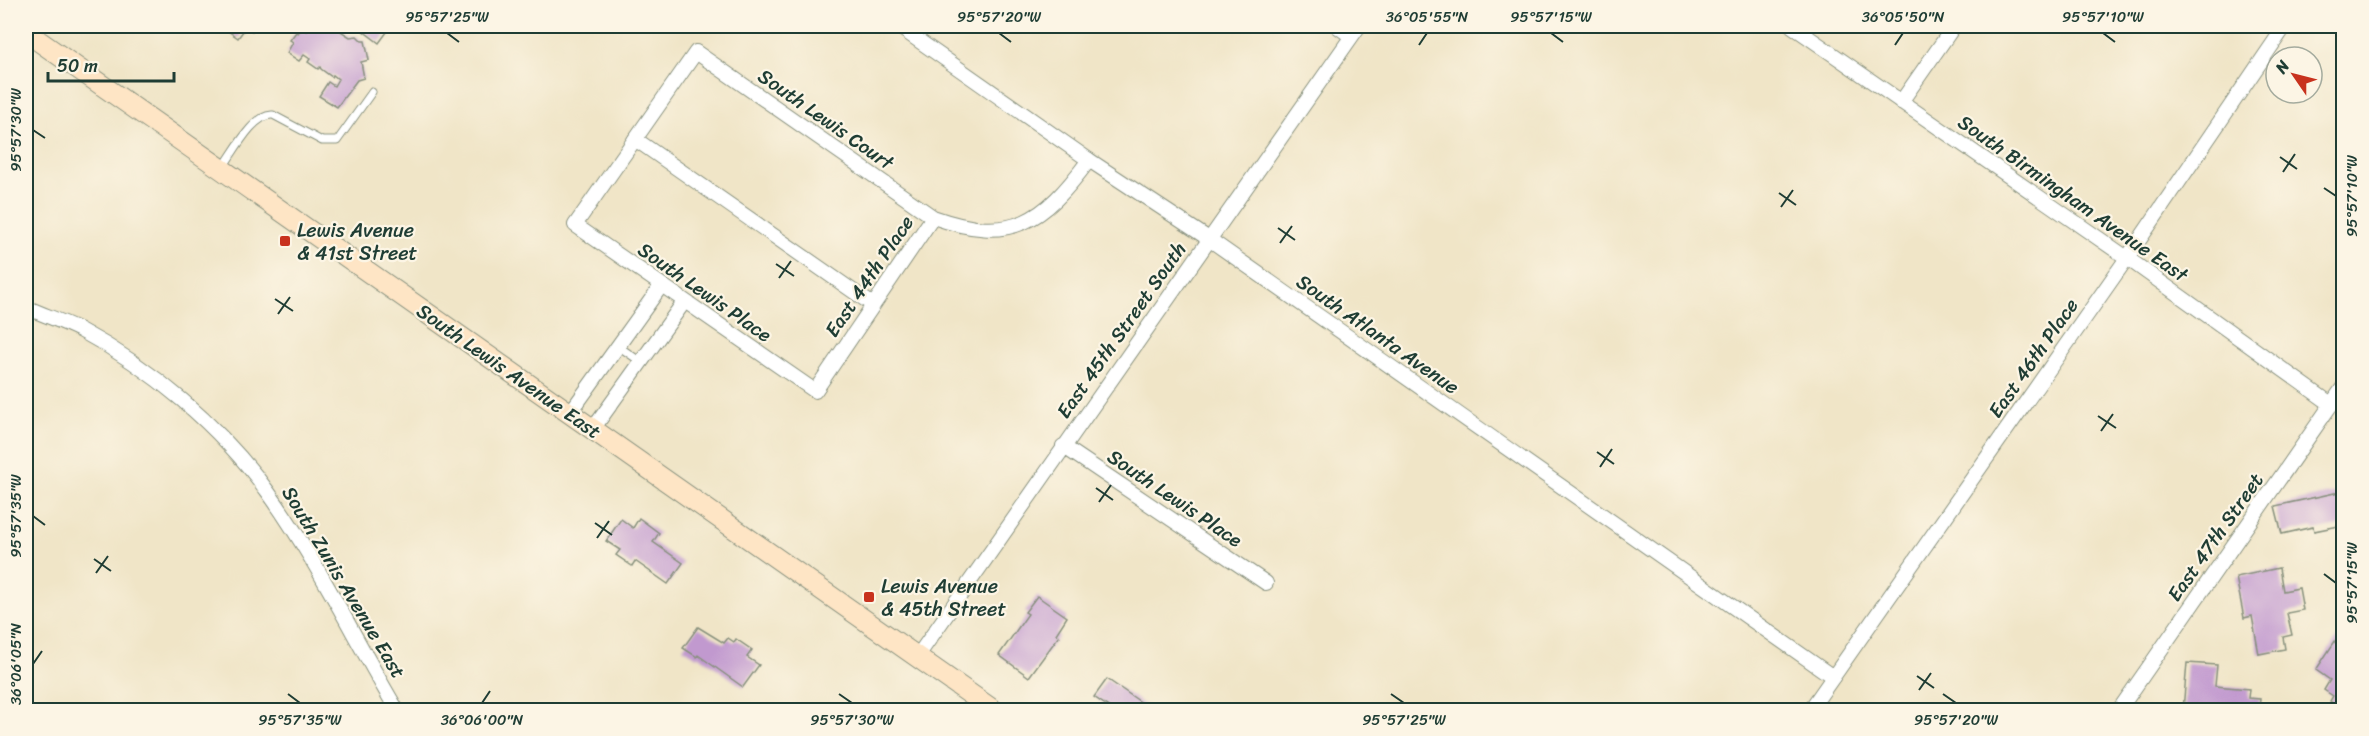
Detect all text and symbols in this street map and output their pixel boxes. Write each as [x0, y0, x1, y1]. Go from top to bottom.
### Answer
text: 95°57'25"W [405, 4, 489, 30]
text: 95°57'20"W [957, 4, 1041, 30]
text: 36°05'55"N [1386, 4, 1469, 30]
text: 95°57'15"W [1510, 4, 1592, 30]
text: 36°05'50"N [1862, 4, 1945, 30]
text: 95°57'10"W [2062, 4, 2144, 30]
scale bar [48, 45, 174, 83]
north arrow [2264, 45, 2324, 105]
text: 50 m [57, 50, 98, 82]
text: N [2266, 53, 2298, 80]
street label: South Lewis Court [750, 59, 902, 180]
text: 95°57'30"W [3, 88, 29, 172]
street label: South Birmingham Avenue East [1950, 105, 2196, 292]
text: 95°57'10"W [2339, 155, 2365, 237]
street label: East 44th Place [815, 208, 923, 345]
place label: Lewis Avenue & 41st Street [297, 213, 417, 271]
street label: South Lewis Place [630, 233, 779, 352]
marker: Lewis Avenue & 41st Street [278, 234, 292, 248]
street label: East 45th Street South [1047, 235, 1196, 426]
street label: South Atlanta Avenue [1289, 265, 1467, 404]
street label: East 46th Place [1979, 291, 2088, 426]
street label: South Lewis Avenue East [409, 294, 609, 449]
street label: South Lewis Place [1100, 440, 1250, 557]
street label: East 47th Street [2158, 465, 2273, 609]
text: 95°57'35"W [3, 474, 29, 558]
street label: South Zunis Avenue East [272, 479, 415, 686]
text: 95°57'15"W [2339, 542, 2365, 624]
place label: Lewis Avenue & 45th Street [881, 569, 1006, 627]
marker: Lewis Avenue & 45th Street [862, 590, 876, 604]
text: 36°06'05"N [3, 622, 29, 705]
text: 95°57'35"W [258, 707, 342, 733]
text: 36°06'00"N [441, 707, 524, 733]
text: 95°57'30"W [810, 707, 894, 733]
text: 95°57'25"W [1362, 707, 1446, 733]
text: 95°57'20"W [1914, 707, 1998, 733]

